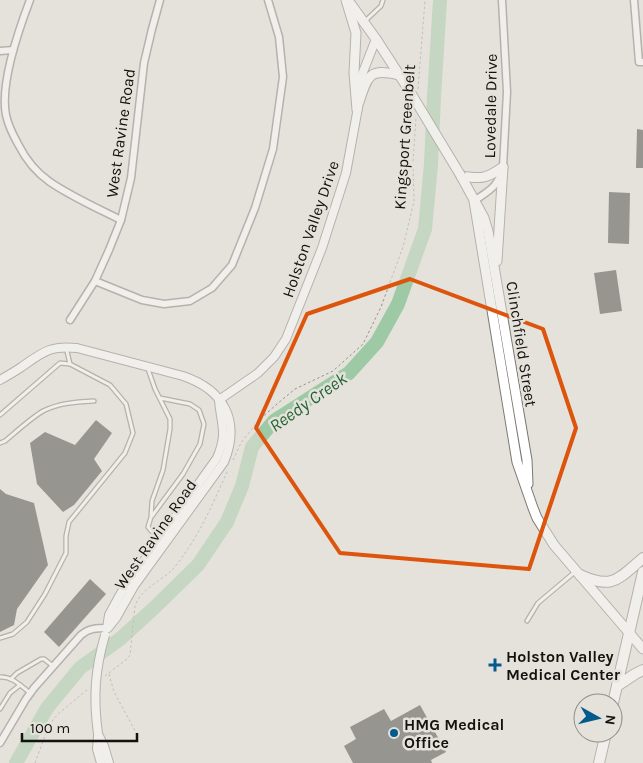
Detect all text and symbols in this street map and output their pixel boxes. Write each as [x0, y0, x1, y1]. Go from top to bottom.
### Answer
street label: Lovedale Drive [480, 54, 501, 158]
street label: Kingsport Greenbelt [390, 64, 419, 210]
street label: West Ravine Road [102, 67, 139, 199]
street label: Holston Valley Drive [278, 158, 343, 300]
street label: Clinchfield Street [502, 280, 541, 408]
water label: Reedy Creek [265, 367, 352, 437]
street label: West Ravine Road [110, 476, 201, 593]
place label: Holston Valley Medical Center [506, 647, 621, 684]
marker: Holston Valley Medical Center [488, 658, 502, 672]
north arrow [573, 693, 623, 743]
scale bar [22, 710, 138, 742]
text: N [601, 714, 619, 726]
place label: HMG Medical Office [404, 715, 504, 752]
text: 100 m [30, 719, 70, 737]
marker: HMG Medical Office [388, 727, 400, 739]

